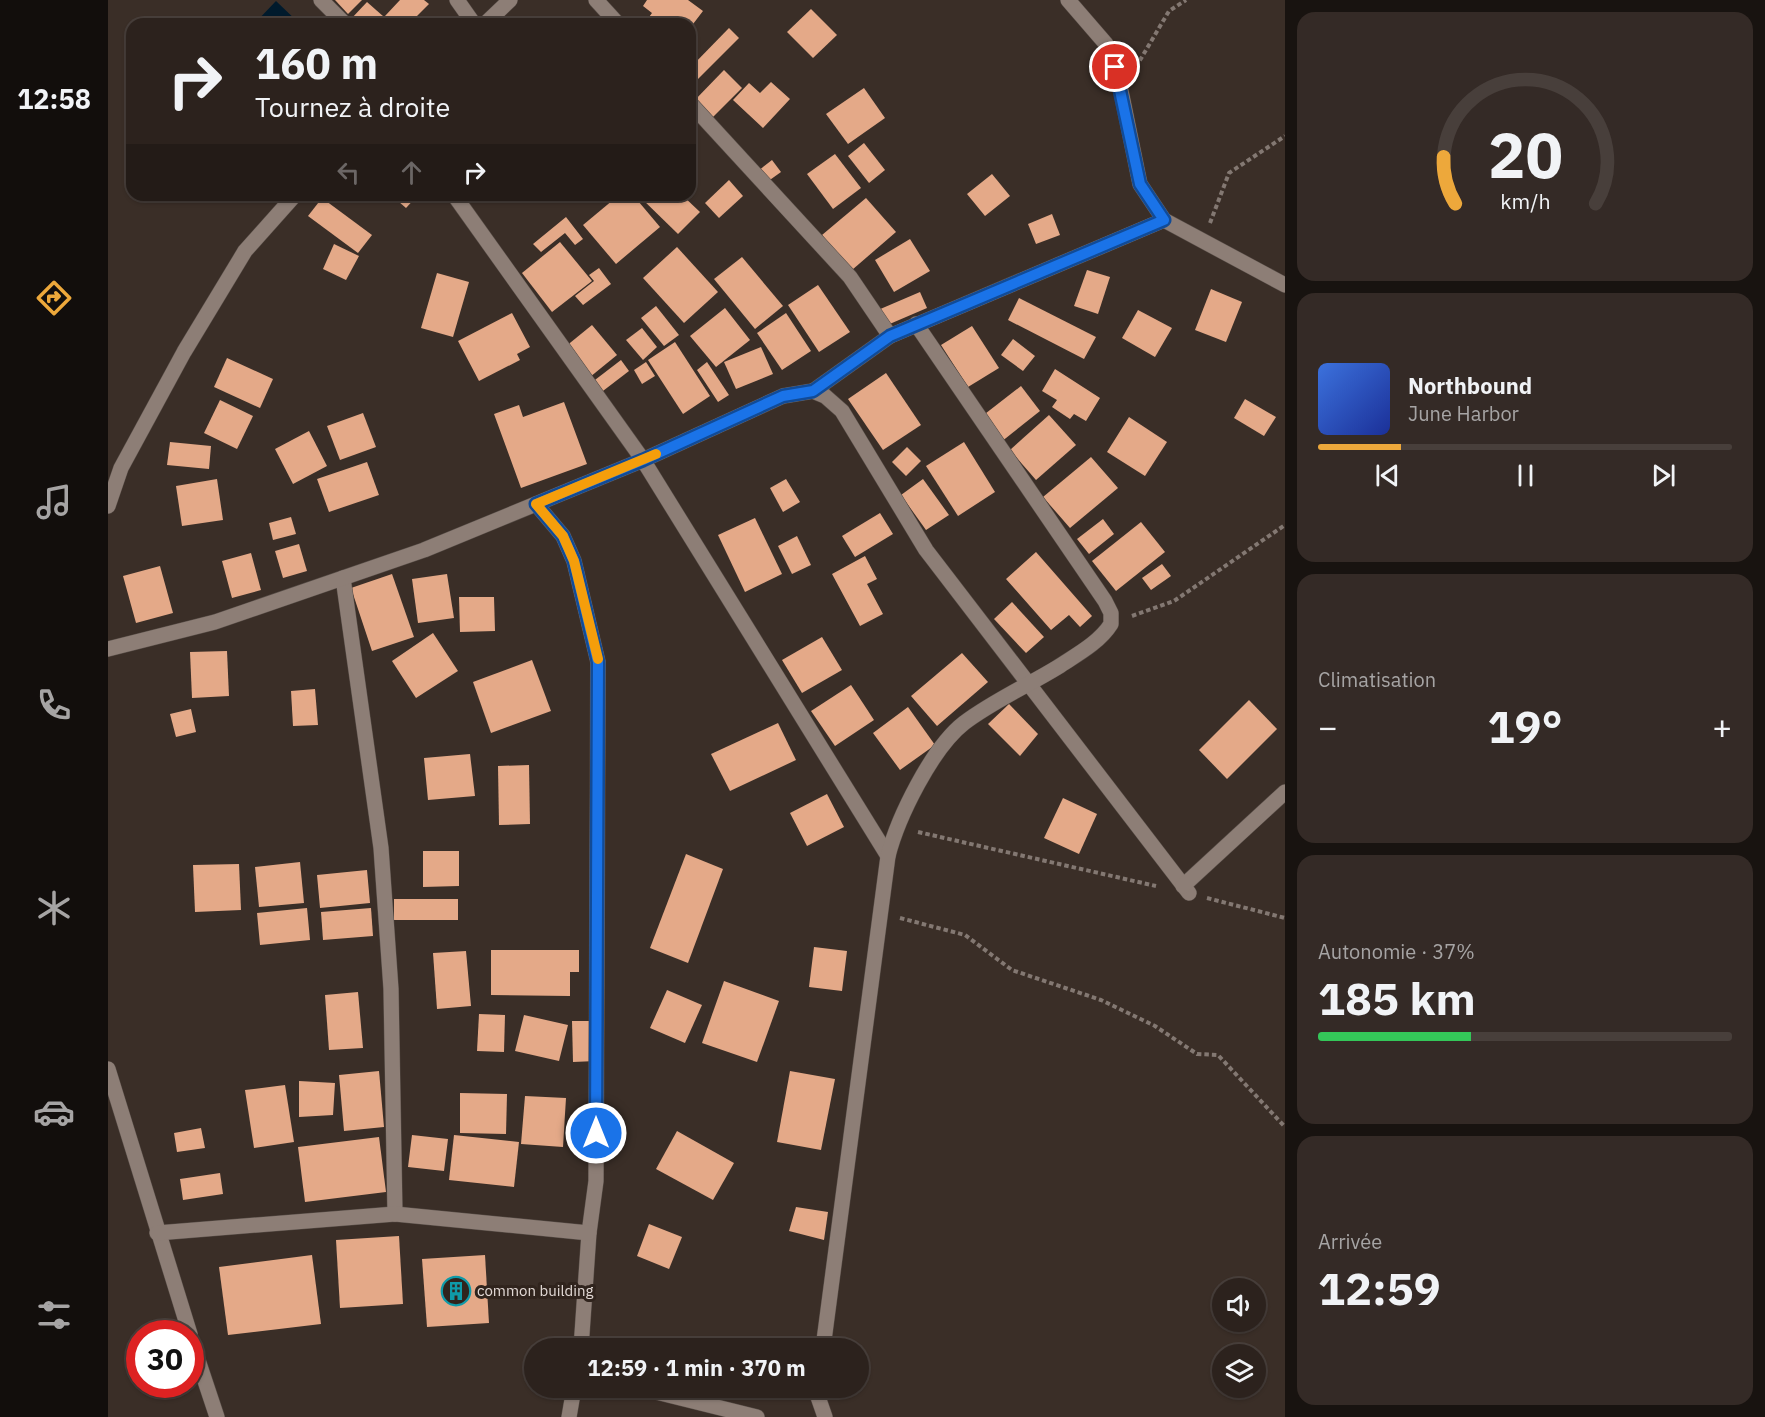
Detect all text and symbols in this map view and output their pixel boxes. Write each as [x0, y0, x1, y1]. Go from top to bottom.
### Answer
text: 160 m [255, 36, 378, 91]
pin [1089, 41, 1140, 92]
icon: right [156, 42, 234, 120]
icon: arrive [1098, 50, 1131, 83]
text: 12:58 [17, 81, 91, 116]
text: Tournez à droite [255, 89, 450, 124]
text: 20 [1488, 114, 1562, 195]
icon: left [332, 156, 365, 189]
icon: ahead [395, 156, 428, 189]
icon: right [458, 156, 491, 189]
text: km/h [1500, 187, 1550, 215]
icon: directions [33, 277, 75, 319]
text: Northbound [1408, 371, 1532, 400]
text: June Harbor [1408, 400, 1519, 427]
icon: previous [1371, 459, 1404, 492]
icon: pause [1509, 459, 1542, 492]
icon: next [1647, 459, 1680, 492]
icon: music [33, 481, 75, 523]
text: Climatisation [1318, 666, 1436, 693]
icon: phone [33, 684, 75, 726]
text: 19° [1487, 697, 1563, 755]
text: − [1318, 705, 1338, 748]
text: + [1712, 705, 1732, 748]
icon: climate [33, 887, 75, 929]
text: Autonomie · 37% [1318, 938, 1475, 965]
text: 185 km [1318, 969, 1476, 1027]
icon: car [33, 1091, 75, 1133]
position arrow [564, 1101, 628, 1165]
text: Arrivée [1318, 1228, 1382, 1255]
text: 12:59 [1318, 1259, 1441, 1317]
building icon: common building [440, 1275, 472, 1307]
map controls [1212, 1278, 1266, 1398]
button: sound [1212, 1278, 1266, 1332]
place label: common building [477, 1281, 594, 1300]
icon: filters [33, 1294, 75, 1336]
speed limit sign: 30 [126, 1320, 204, 1398]
button: layers [1212, 1344, 1266, 1398]
text: 12:59 · 1 min · 370 m [587, 1353, 806, 1382]

